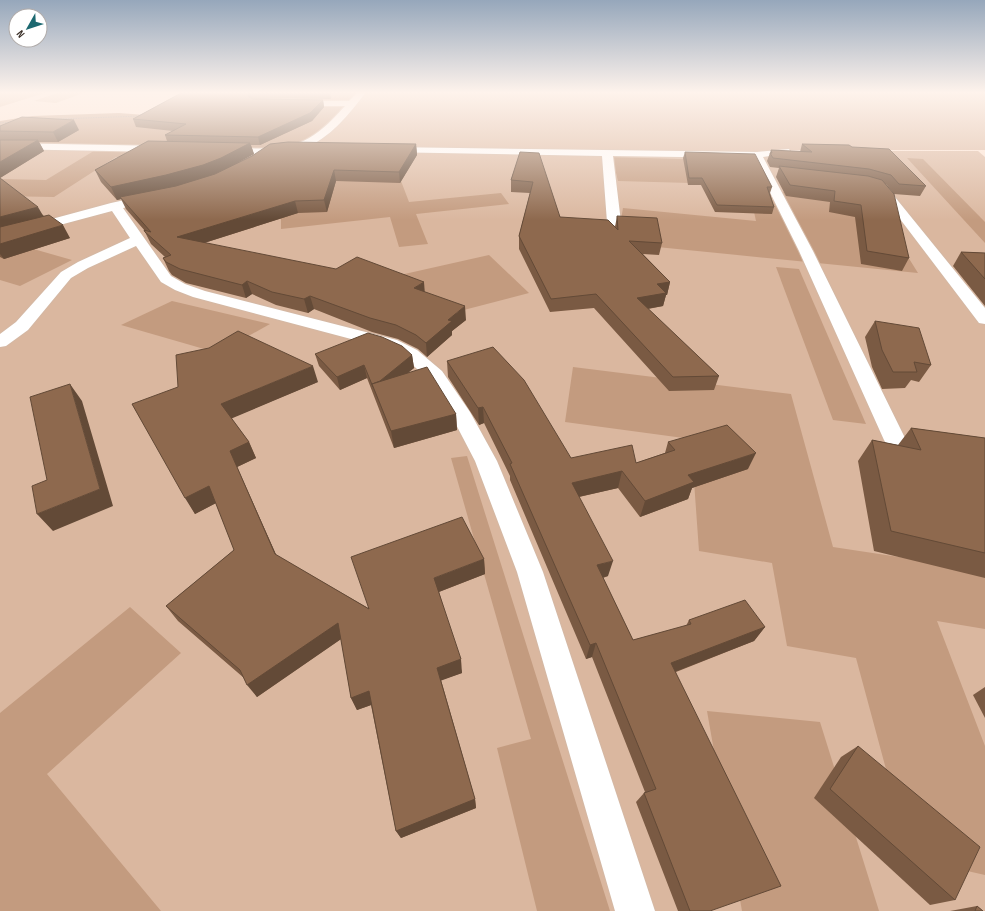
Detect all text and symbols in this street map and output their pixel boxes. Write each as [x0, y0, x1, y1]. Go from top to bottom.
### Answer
north arrow [8, 8, 48, 48]
text: N [14, 28, 28, 40]

